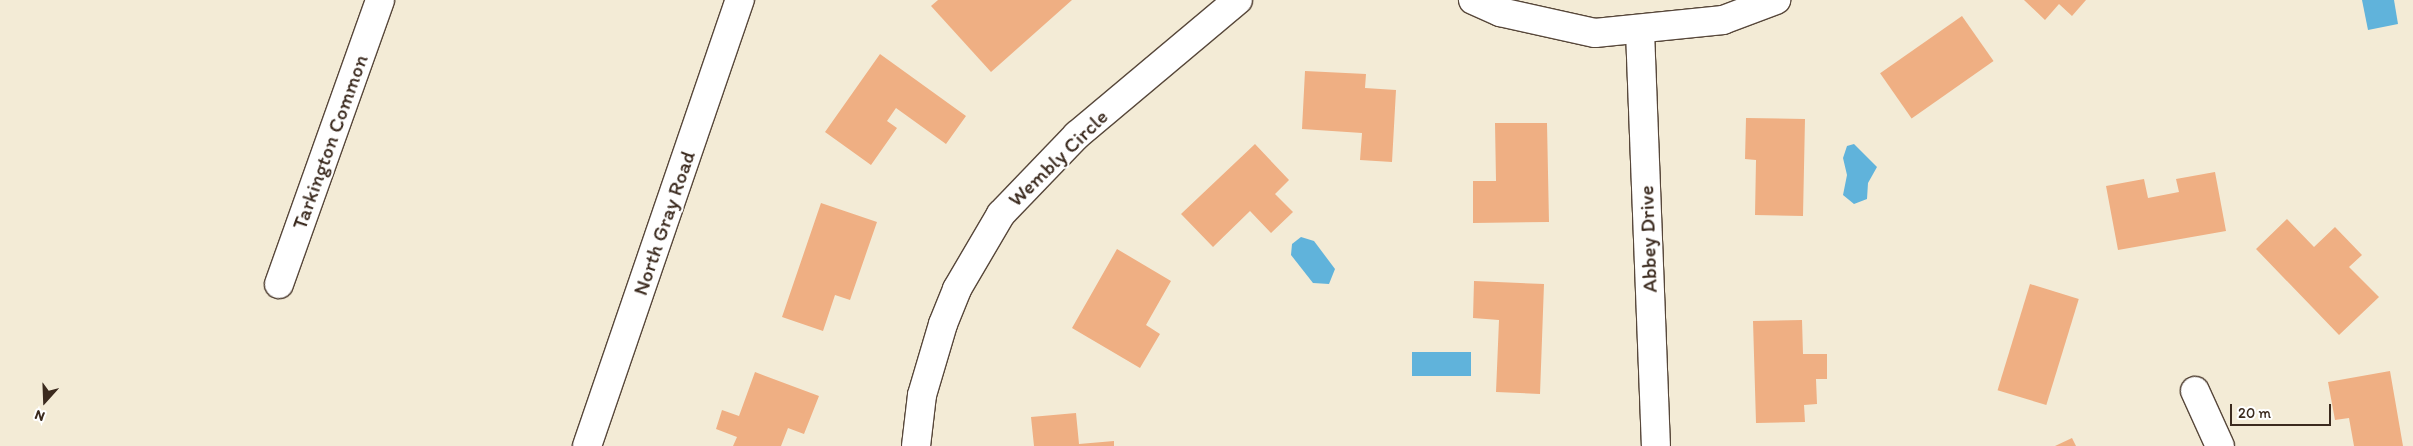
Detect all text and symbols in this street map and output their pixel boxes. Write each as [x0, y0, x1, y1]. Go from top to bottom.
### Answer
street label: Tarkington Common [287, 51, 373, 233]
street label: Wembly Circle [1003, 104, 1113, 212]
street label: North Gray Road [628, 148, 700, 298]
street label: Abbey Drive [1634, 185, 1662, 293]
north arrow [20, 376, 70, 426]
scale bar [2233, 394, 2334, 426]
text: 20 m [2238, 404, 2271, 422]
text: N [32, 406, 47, 425]

